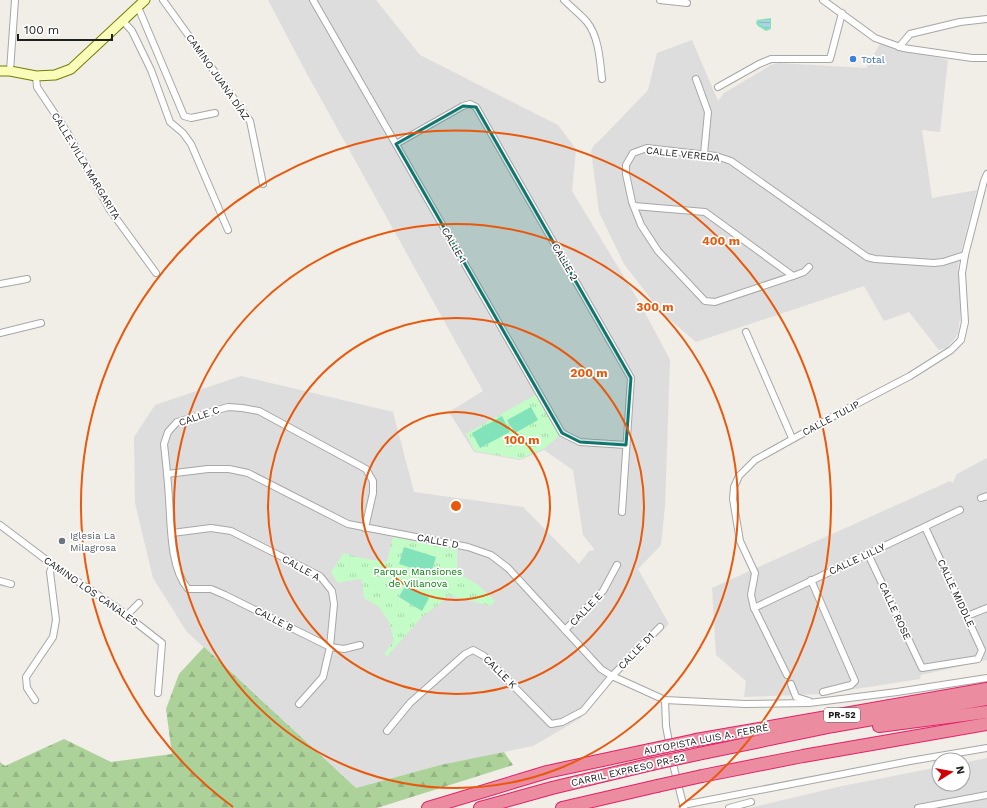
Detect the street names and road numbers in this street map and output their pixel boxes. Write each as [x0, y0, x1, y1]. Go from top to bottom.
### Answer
street label: CAMINO JUANA DÍAZ [184, 32, 252, 122]
street label: CALLE VILLA MARGARITA [50, 111, 123, 222]
street label: CALLE VEREDA [645, 145, 721, 163]
street label: CALLE 1 [440, 225, 468, 265]
street label: CALLE 2 [550, 241, 580, 283]
street label: CALLE TULIP [801, 398, 861, 438]
street label: CALLE C [177, 404, 221, 428]
street label: CALLE D [416, 532, 460, 550]
street label: CALLE LILLY [827, 541, 887, 577]
street label: CALLE A [280, 553, 322, 583]
street label: CAMINO LOS CANALES [42, 554, 140, 628]
street label: CALLE MIDDLE [935, 557, 977, 629]
street label: CALLE ROSE [877, 581, 913, 641]
street label: CALLE E [568, 590, 604, 628]
street label: CALLE B [253, 605, 295, 633]
street label: CALLE D1 [616, 631, 656, 671]
street label: CALLE K [481, 653, 519, 691]
road number: PR-52 [824, 708, 860, 722]
street label: AUTOPISTA LUIS A. FERRÉ [643, 721, 769, 757]
street label: CARRIL EXPRESO PR-52 [570, 751, 686, 788]

